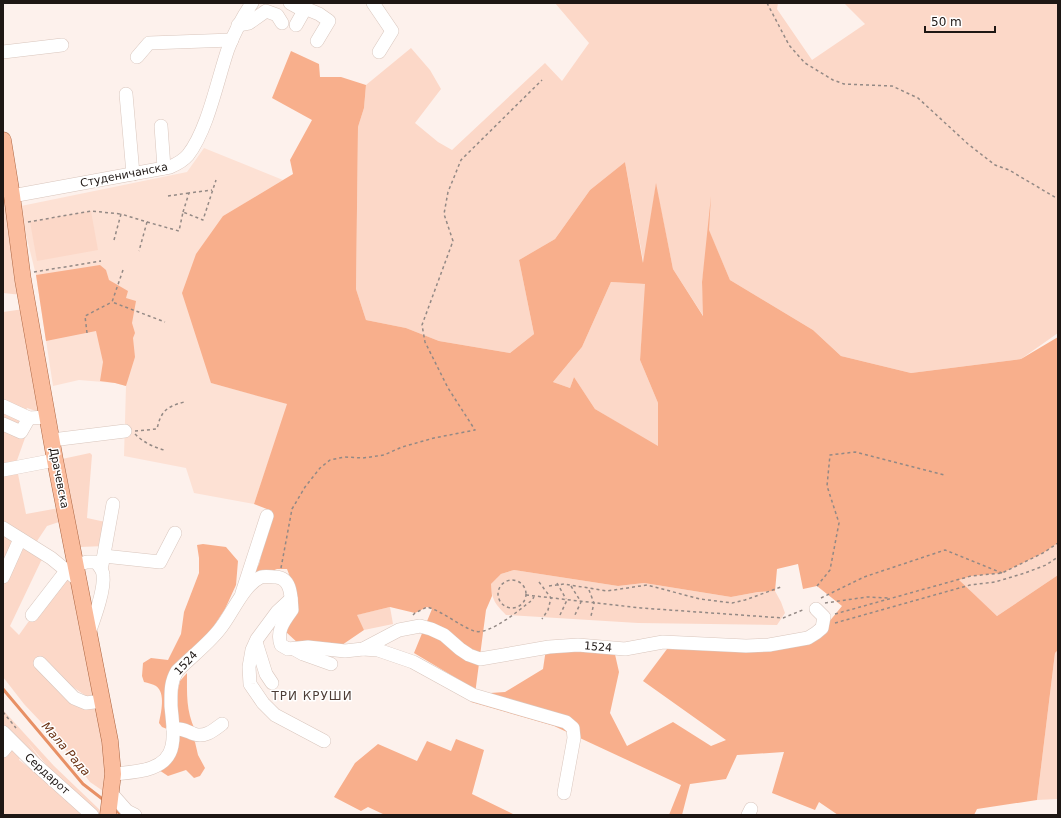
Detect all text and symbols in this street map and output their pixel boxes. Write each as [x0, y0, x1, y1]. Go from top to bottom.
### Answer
scale bar [925, 8, 995, 34]
text: 50 m [931, 15, 962, 29]
street label: Студеничанска [79, 160, 169, 190]
street label: Драчевска [47, 447, 71, 509]
street label: 1524 [583, 639, 613, 655]
street label: 1524 [172, 648, 200, 678]
district label: ТРИ КРУШИ [270, 689, 353, 703]
water label: Мала Рада [39, 719, 93, 779]
street label: Сердарот [22, 750, 73, 798]

